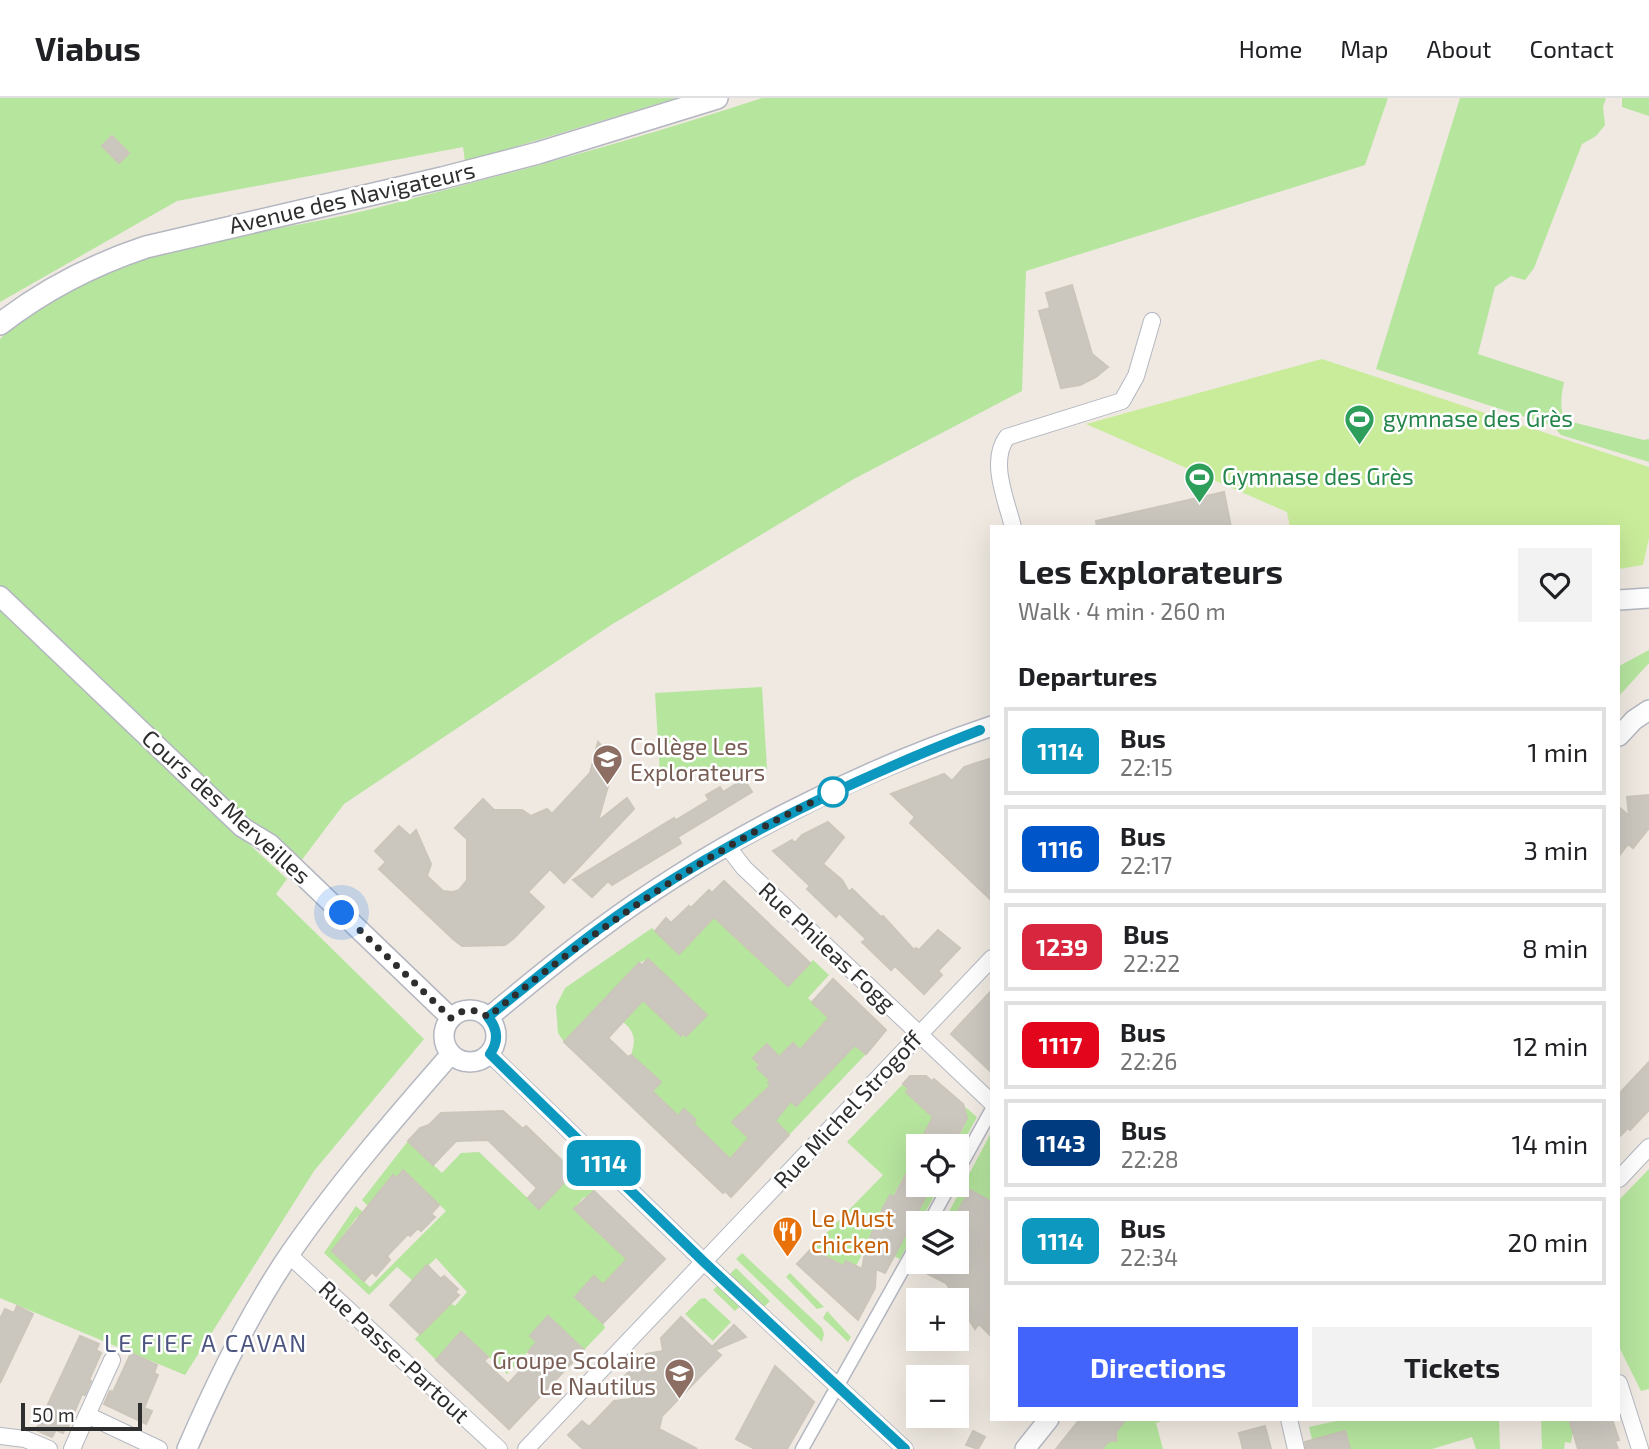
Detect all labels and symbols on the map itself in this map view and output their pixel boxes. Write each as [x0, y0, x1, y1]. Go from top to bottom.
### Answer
street label: Avenue des Navigateurs [226, 155, 478, 239]
sports icon: gymnase des Grès [1343, 402, 1377, 446]
place label: gymnase des Grès [1383, 404, 1573, 432]
sports icon: Gymnase des Grès [1182, 460, 1216, 504]
place label: Gymnase des Grès [1222, 462, 1414, 490]
street label: Cours des Merveilles [137, 723, 317, 889]
place label: Collège Les Explorateurs [630, 732, 765, 786]
school or university icon: Collège Les Explorateurs [590, 743, 624, 787]
unlabelled marker [818, 777, 848, 807]
street label: Rue Phileas Fogg [753, 876, 902, 1017]
your location [324, 895, 359, 930]
street label: Rue Michel Strogoff [767, 1024, 928, 1194]
line badge: 1114 [555, 1140, 653, 1186]
place label: Le Must chicken [811, 1204, 894, 1258]
restaurant icon: Le Must chicken [771, 1215, 805, 1259]
street label: Rue Passe-Partout [313, 1274, 476, 1428]
district label: LE FIEF A CAVAN [104, 1328, 308, 1357]
place label: Groupe Scolaire Le Nautilus [492, 1346, 656, 1400]
school or university icon: Groupe Scolaire Le Nautilus [662, 1357, 696, 1401]
scale bar [21, 1400, 142, 1432]

